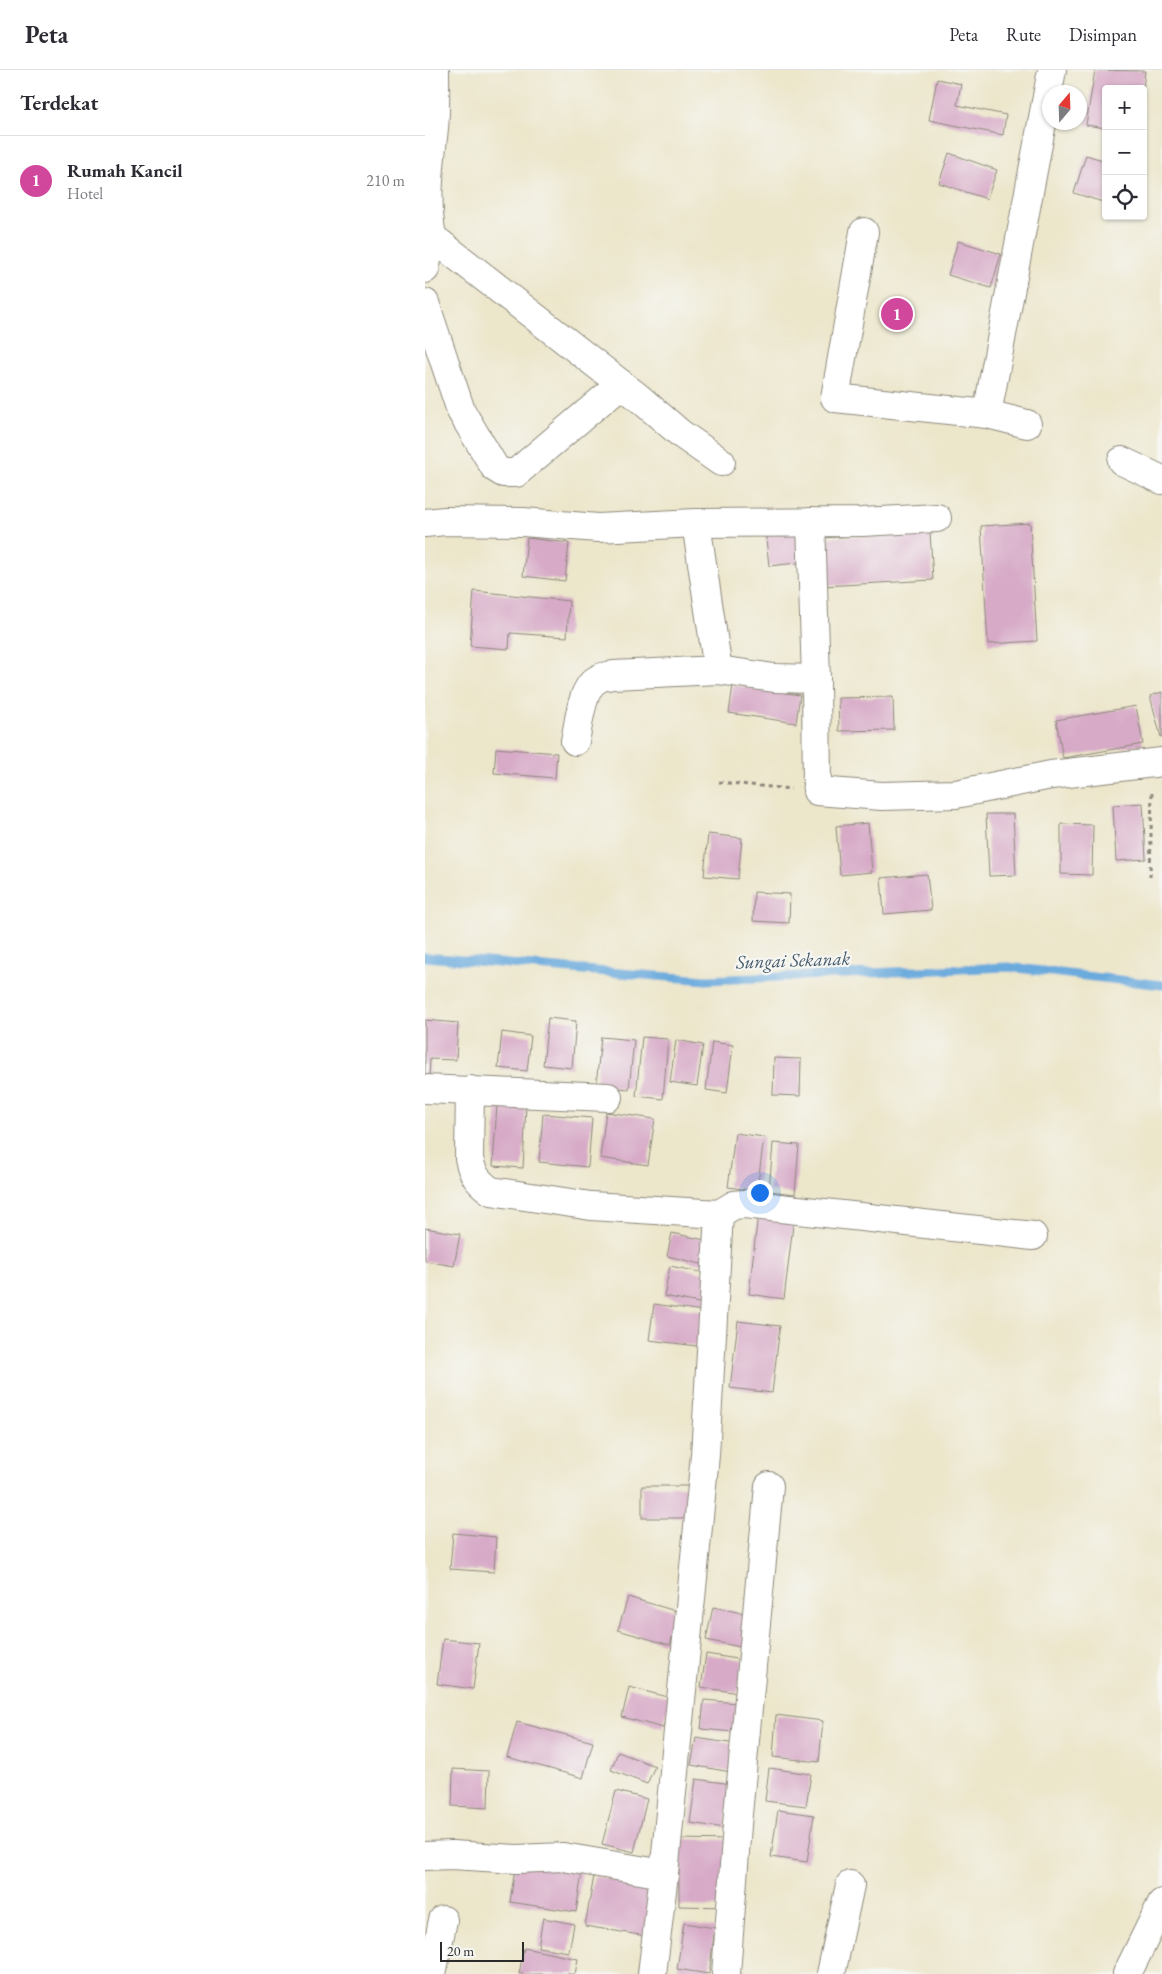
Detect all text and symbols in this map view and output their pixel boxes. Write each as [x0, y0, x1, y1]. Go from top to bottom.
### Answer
text: Peta [25, 19, 68, 50]
text: Peta [949, 23, 978, 46]
text: Rute [1006, 23, 1041, 46]
text: Disimpan [1069, 23, 1137, 46]
north arrow [1042, 85, 1087, 130]
map controls [1102, 85, 1147, 220]
button: + [1102, 85, 1147, 130]
text: Terdekat [20, 89, 98, 116]
button: − [1102, 130, 1147, 175]
text: Rumah Kancil [67, 158, 183, 183]
text: 1 [32, 170, 40, 191]
text: 210 m [366, 170, 405, 191]
button: locate [1102, 175, 1147, 220]
text: Hotel [67, 183, 103, 204]
pin: 1 [881, 295, 913, 333]
water label: Sungai Sekanak [734, 946, 851, 975]
your location [747, 1180, 773, 1206]
scale bar [440, 1939, 524, 1962]
text: 20 m [447, 1942, 474, 1960]

